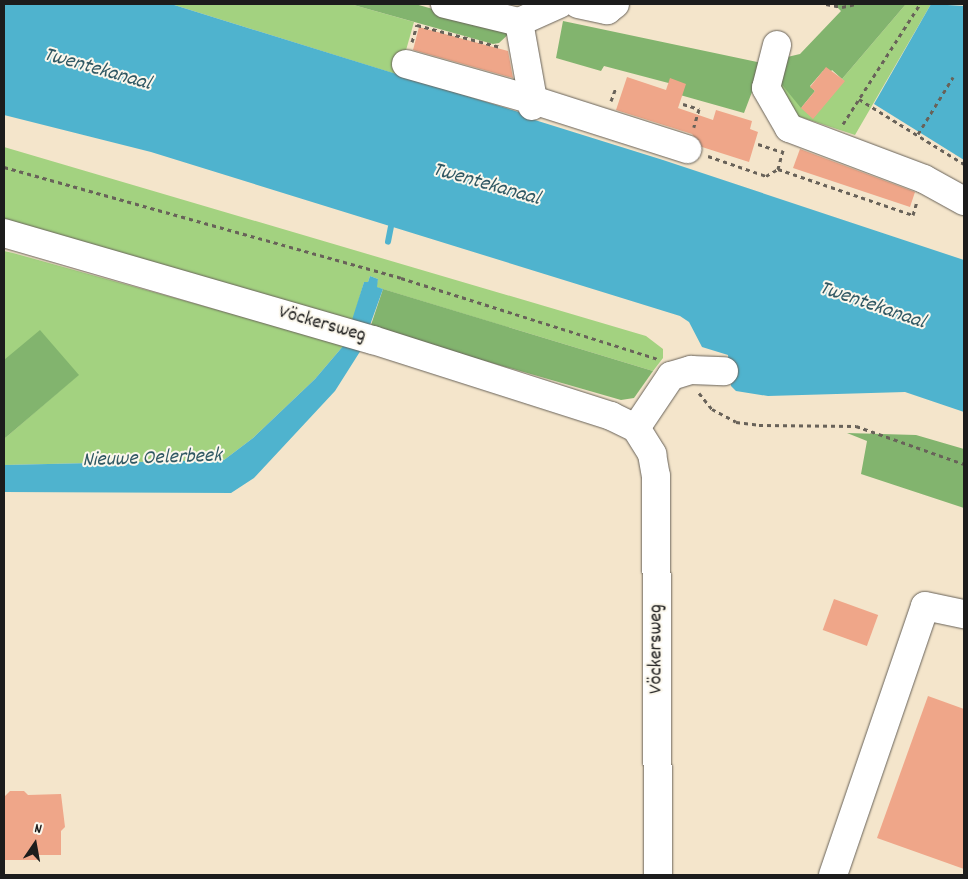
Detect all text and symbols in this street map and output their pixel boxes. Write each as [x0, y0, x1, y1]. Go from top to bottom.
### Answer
water label: Twentekanaal [40, 43, 154, 97]
water label: Twentekanaal [429, 158, 543, 212]
water label: Twentekanaal [816, 276, 928, 336]
street label: Vöckersweg [276, 301, 368, 349]
water label: Nieuwe Oelerbeek [82, 444, 222, 474]
street label: Vöckersweg [645, 604, 669, 694]
north arrow [10, 819, 60, 869]
text: N [33, 819, 44, 840]

